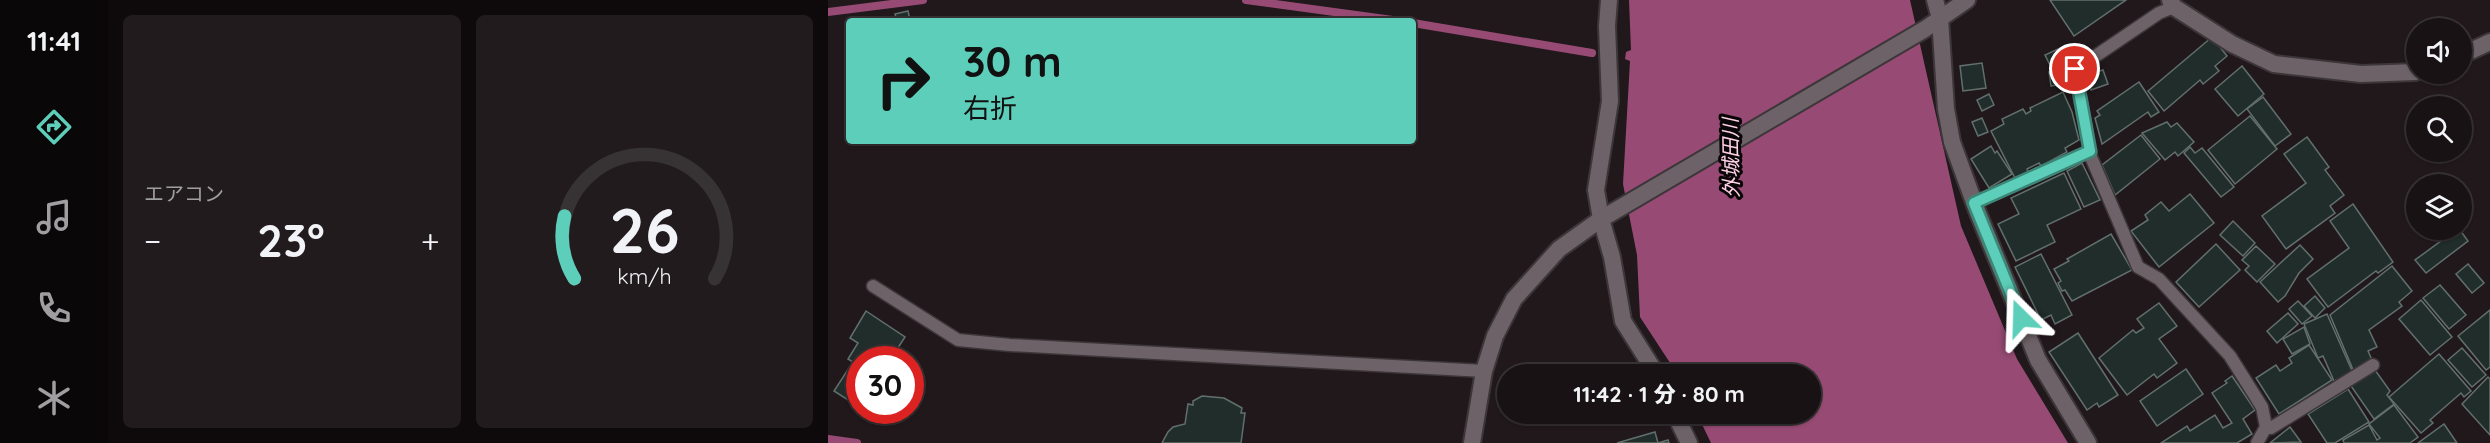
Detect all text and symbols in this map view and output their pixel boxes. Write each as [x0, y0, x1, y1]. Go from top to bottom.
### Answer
map controls [2406, 18, 2472, 240]
button: sound [2406, 18, 2472, 84]
text: 11:41 [27, 24, 81, 58]
text: 30 m [963, 35, 1062, 88]
icon: right [864, 42, 942, 120]
pin [2049, 43, 2100, 94]
icon: arrive [2058, 52, 2091, 85]
text: 右折 [963, 91, 1017, 125]
button: search [2406, 96, 2472, 162]
icon: directions [33, 106, 75, 148]
water label: 外城田川 [1717, 116, 1744, 198]
button: layers [2406, 174, 2472, 240]
text: エアコン [144, 181, 224, 206]
text: 26 [609, 191, 679, 269]
icon: music [33, 196, 75, 238]
text: 23° [257, 212, 325, 268]
text: − [144, 220, 161, 261]
text: + [421, 220, 440, 261]
text: km/h [617, 263, 671, 289]
position arrow [1989, 286, 2053, 350]
icon: phone [33, 287, 75, 329]
speed limit sign: 30 [846, 346, 924, 424]
icon: climate [33, 377, 75, 419]
text: 11:42 · 1 分 · 80 m [1573, 380, 1745, 408]

